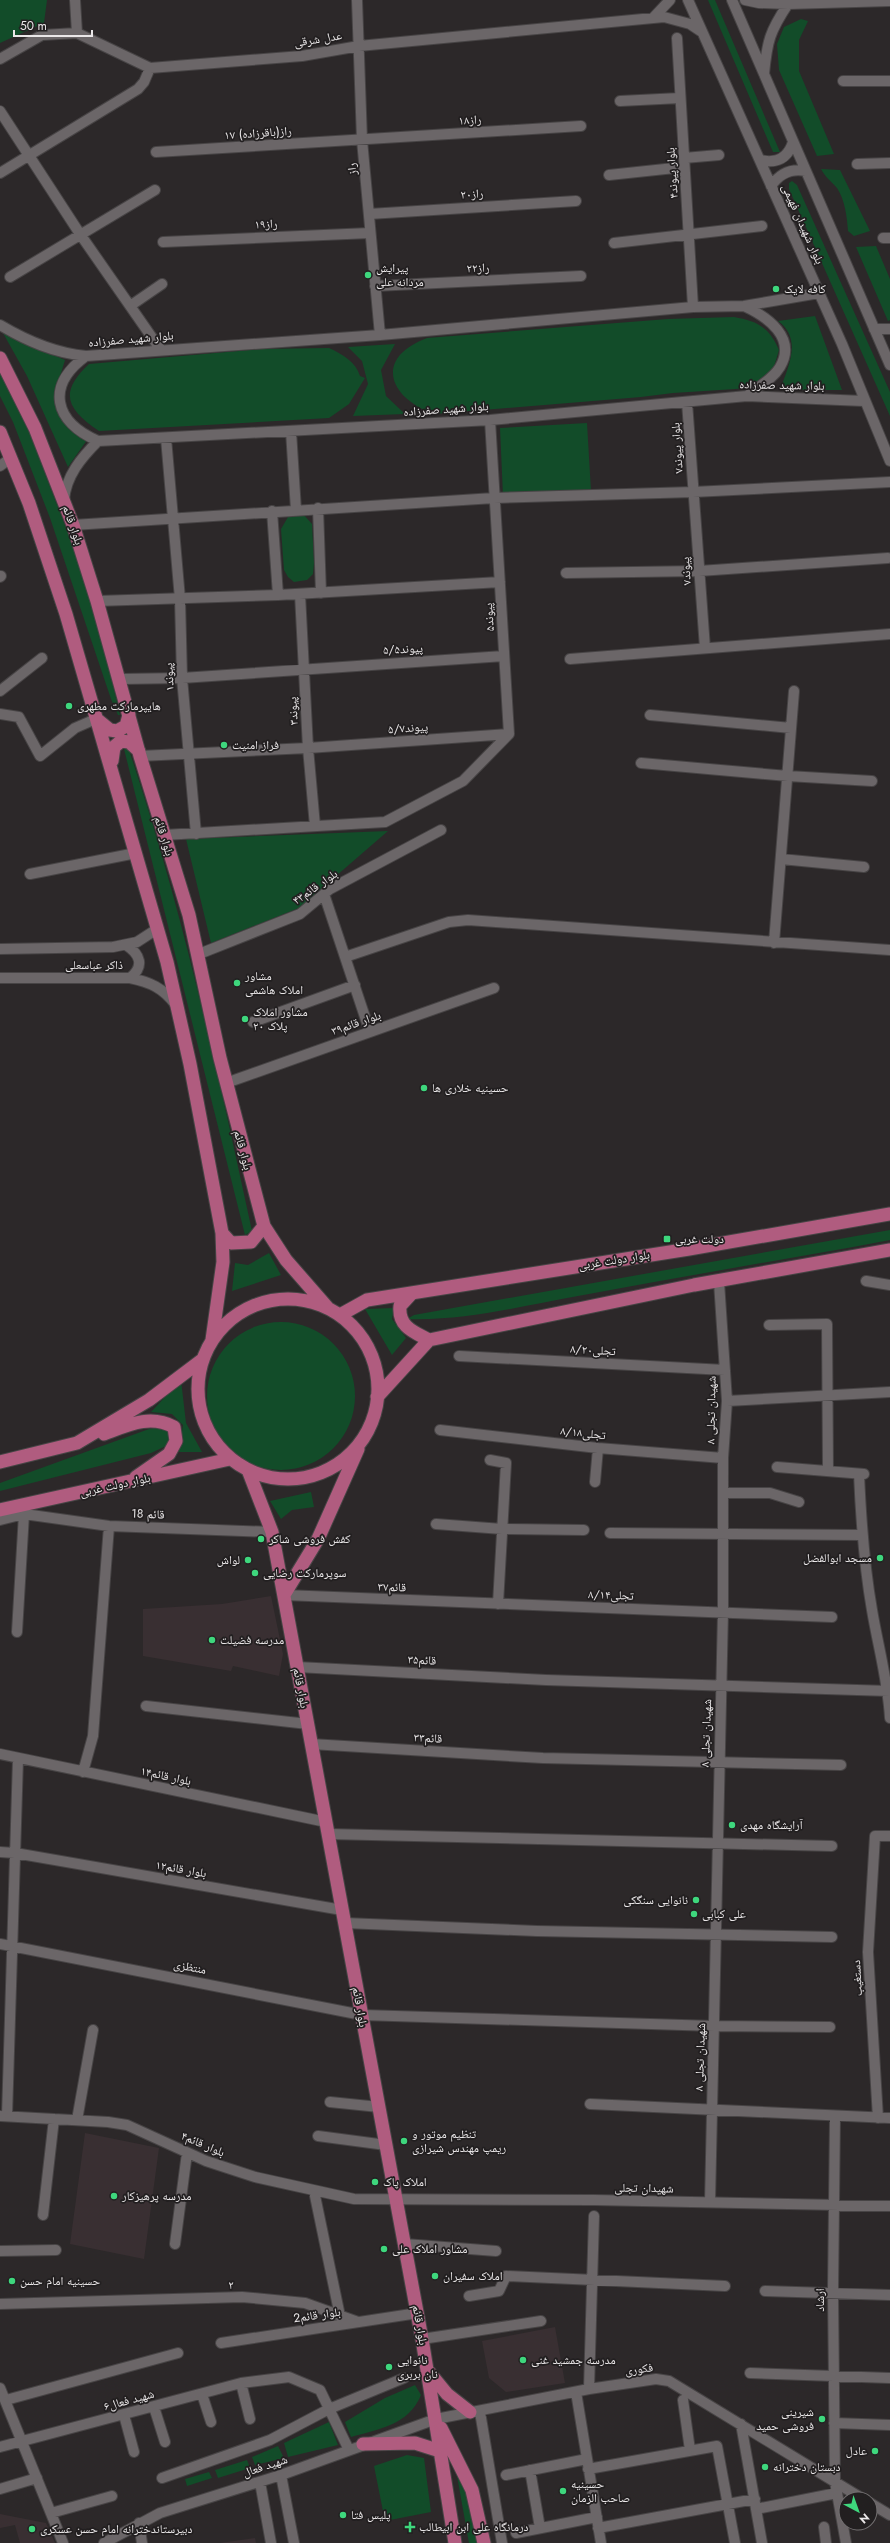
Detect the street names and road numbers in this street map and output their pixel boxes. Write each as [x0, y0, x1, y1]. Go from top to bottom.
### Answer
street label: عدل شرقی [293, 26, 343, 52]
street label: راز۱۸ [458, 110, 482, 130]
street label: ۱۷ راز(باقرزاده) [224, 122, 293, 144]
street label: بلوار پیوند۴ [661, 147, 683, 199]
street label: راز [342, 162, 362, 177]
street label: بلوار شهیدان فهیمی [777, 181, 829, 267]
street label: راز۲۰ [460, 184, 484, 204]
street label: راز۱۹ [254, 215, 278, 233]
street label: راز۲۲ [466, 258, 490, 278]
street label: بلوار شهید صفرزاده [88, 326, 174, 352]
street label: بلوار شهید صفرزاده [739, 375, 825, 395]
street label: بلوار شهید صفرزاده [403, 397, 489, 421]
street label: بلوار پیوند۷ [666, 422, 688, 474]
street label: بلوار قائم [58, 503, 88, 547]
street label: پیوند۷ [676, 556, 696, 586]
street label: پیوند۵ [479, 602, 499, 632]
street label: پیوند۵/۵ [383, 639, 424, 659]
street label: پیوند۱ [159, 662, 179, 692]
street label: پیوند۳ [283, 696, 303, 726]
street label: پیوند۵/۷ [387, 718, 429, 738]
street label: بلوار قائم [149, 814, 179, 858]
street label: بلوار قائم۴۳ [289, 865, 341, 909]
street label: ذاکر عباسعلی [65, 956, 123, 974]
street label: بلوار قائم۳۹ [329, 1006, 383, 1040]
street label: بلوار قائم [229, 1128, 257, 1172]
street label: بلوار دولت غربی [577, 1245, 651, 1275]
street label: تجلی۸/۲۰ [570, 1340, 617, 1360]
street label: شهیدان تجلی ۸ [701, 1376, 721, 1444]
street label: تجلی۸/۱۸ [559, 1422, 607, 1444]
street label: بلوار دولت غربی [78, 1469, 152, 1501]
street label: 18 قائم [131, 1504, 165, 1524]
street label: قائم۳۷ [377, 1578, 407, 1596]
street label: تجلی۸‌/۱۴ [588, 1585, 635, 1605]
street label: قائم۳۵ [407, 1650, 437, 1670]
street label: بلوار قائم [288, 1666, 314, 1710]
street label: شهیدان تجلی ۸ [696, 1698, 716, 1767]
street label: قائم۳۳ [413, 1728, 443, 1748]
street label: بلوار قائم۱۴ [139, 1762, 193, 1790]
street label: بلوار قائم۱۲ [154, 1856, 208, 1882]
street label: منتظزی [172, 1955, 208, 1979]
street label: دستغیب [847, 1959, 867, 1997]
street label: بلوار قائم [348, 1985, 372, 2029]
street label: شهیدان تجلی ۸ [690, 2022, 710, 2091]
street label: بلوار قائم۴ [178, 2127, 228, 2161]
street label: شهیدان تجلی [614, 2178, 674, 2198]
street label: ۲ [228, 2276, 234, 2294]
street label: ارشاد [811, 2288, 829, 2312]
street label: 2بلوار قائم [292, 2303, 342, 2327]
street label: بلوار قائم [408, 2303, 432, 2347]
street label: فکوری [624, 2358, 654, 2380]
street label: شهید فعال۶ [102, 2385, 156, 2415]
street label: شهید فعال [240, 2450, 290, 2482]

